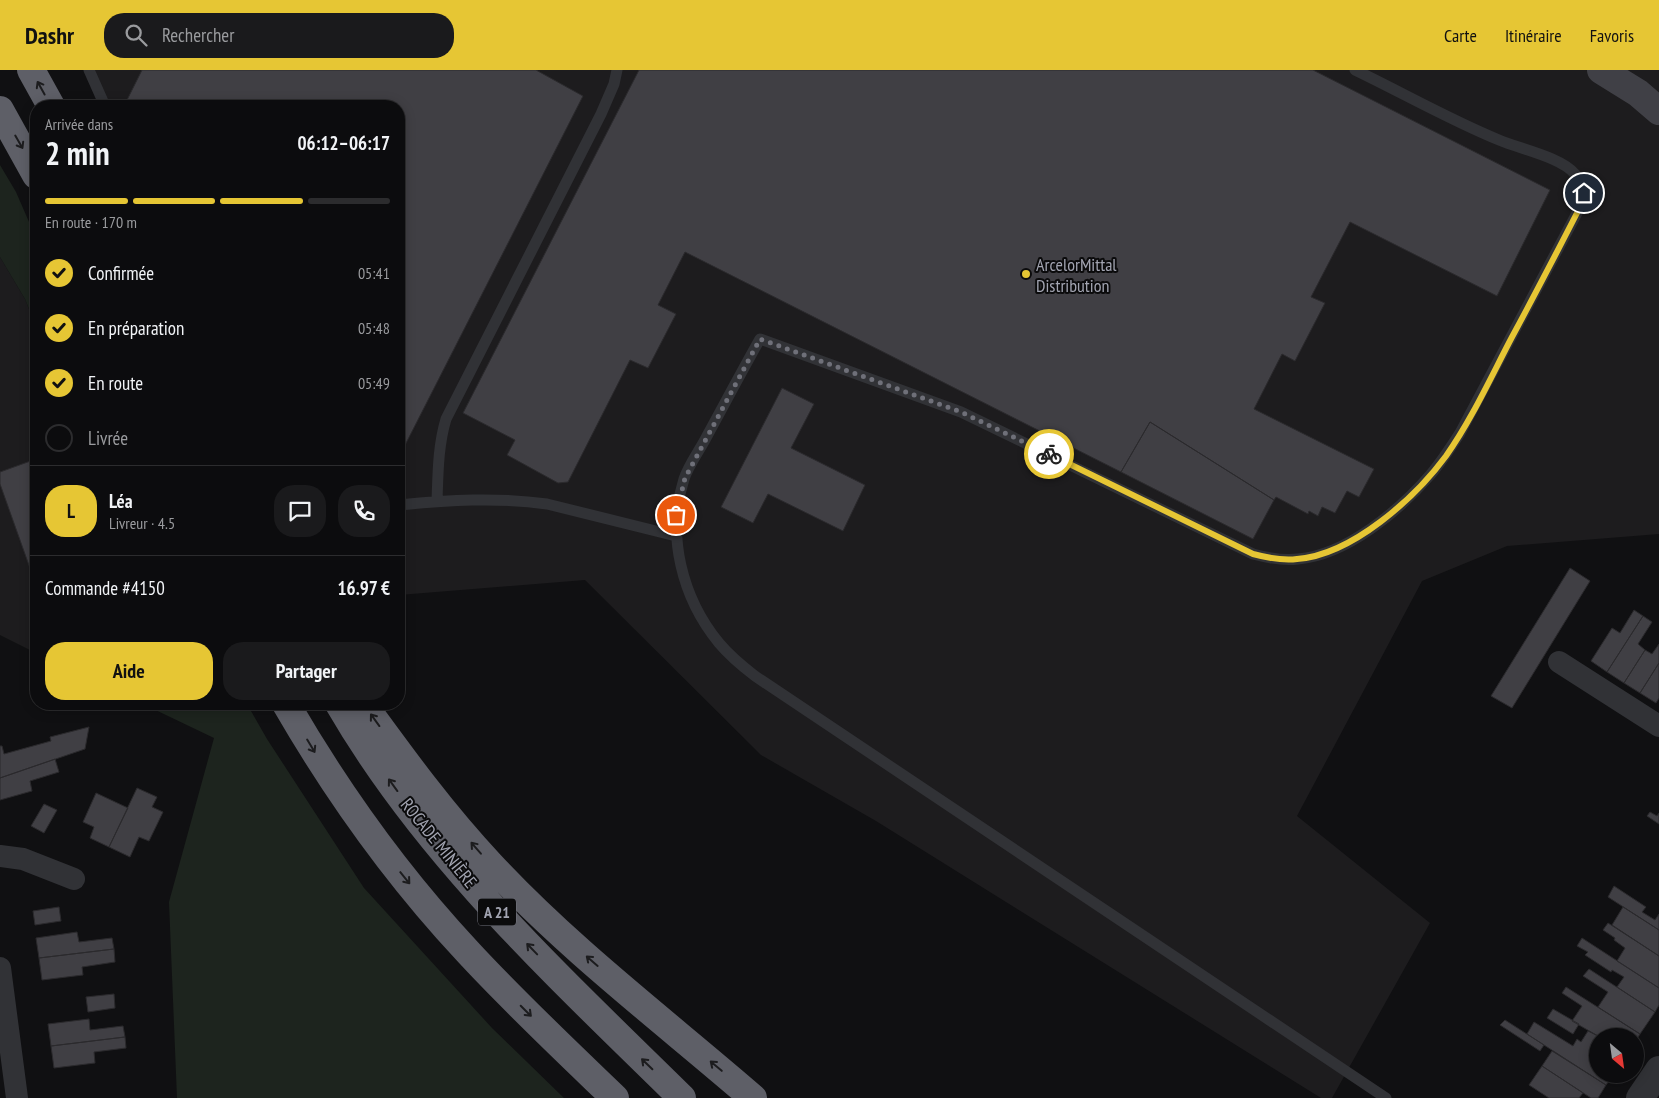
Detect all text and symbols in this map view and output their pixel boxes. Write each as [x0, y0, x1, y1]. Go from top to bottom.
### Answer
search box [104, 13, 454, 58]
text: Dashr [25, 20, 74, 51]
icon: search [122, 21, 150, 49]
text: Rechercher [162, 23, 234, 47]
text: Carte [1444, 24, 1477, 47]
text: Itinéraire [1505, 24, 1562, 47]
text: Favoris [1590, 24, 1634, 47]
one-way arrow [36, 81, 46, 96]
text: Arrivée dans [45, 114, 113, 134]
text: 06:12–06:17 [297, 131, 390, 155]
text: 2 min [45, 132, 110, 174]
one-way arrow [14, 135, 24, 149]
pin [1563, 172, 1605, 214]
icon: home [1570, 179, 1598, 207]
text: En route · 170 m [45, 212, 137, 232]
place label: ArcelorMittal Distribution [1036, 253, 1117, 297]
icon: check [45, 259, 73, 287]
text: Confirmée [88, 261, 154, 285]
text: 05:41 [358, 263, 390, 283]
marker: ArcelorMittal Distribution [1020, 268, 1032, 280]
icon: check [45, 314, 73, 342]
text: En préparation [88, 316, 184, 340]
text: 05:48 [358, 318, 390, 338]
icon: check [45, 369, 73, 397]
text: En route [88, 371, 143, 395]
text: 05:49 [358, 373, 390, 393]
text: Livrée [88, 426, 128, 450]
courier [1024, 429, 1074, 479]
icon: bike [1035, 440, 1063, 468]
button: chat [274, 485, 326, 537]
button: phone [338, 485, 390, 537]
text: Léa [109, 489, 133, 513]
pin [655, 494, 697, 536]
text: L [67, 499, 75, 523]
icon: bag [662, 501, 690, 529]
text: Livreur · 4.5 [109, 513, 175, 533]
text: Commande #4150 [45, 576, 165, 600]
text: 16.97 € [338, 576, 390, 600]
button: Aide [45, 642, 213, 700]
button: Partager [223, 642, 390, 700]
one-way arrow [370, 714, 380, 728]
one-way arrow [306, 738, 316, 752]
one-way arrow [388, 778, 398, 792]
street label: ROCADE MINIÈRE [396, 793, 482, 893]
one-way arrow [470, 842, 481, 855]
one-way arrow [400, 871, 411, 884]
road number: A 21 [478, 899, 516, 926]
one-way arrow [526, 943, 538, 955]
one-way arrow [585, 956, 598, 967]
one-way arrow [520, 1005, 532, 1017]
north arrow [1589, 1028, 1644, 1082]
map controls [1589, 1028, 1644, 1083]
one-way arrow [641, 1058, 653, 1070]
one-way arrow [709, 1061, 722, 1072]

